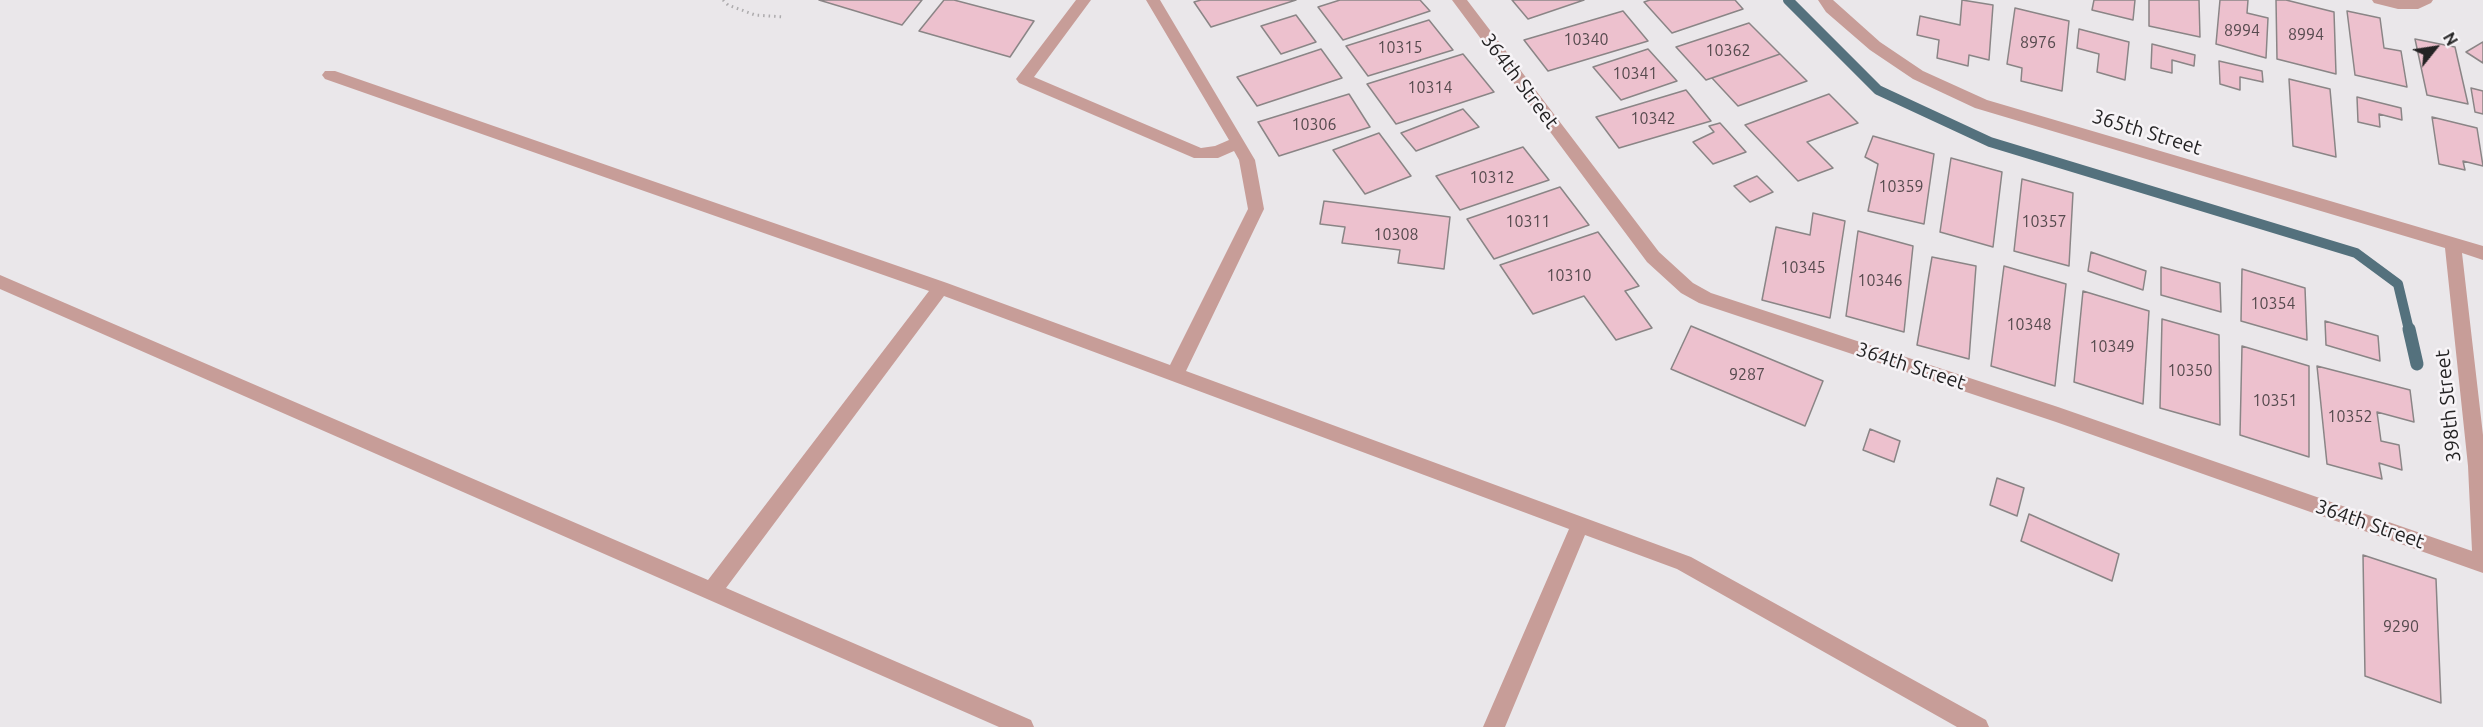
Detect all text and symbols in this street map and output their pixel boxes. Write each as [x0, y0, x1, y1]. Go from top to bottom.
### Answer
north arrow [2405, 18, 2465, 78]
house number: 8994 [2224, 21, 2260, 41]
house number: 8994 [2288, 25, 2324, 45]
street label: 364th Street [1476, 28, 1564, 134]
text: N [2440, 29, 2461, 49]
house number: 10340 [1563, 30, 1609, 50]
house number: 8976 [2020, 33, 2056, 53]
house number: 10315 [1377, 38, 1423, 58]
house number: 10362 [1705, 41, 1751, 61]
house number: 10341 [1612, 64, 1658, 84]
house number: 10314 [1407, 78, 1453, 98]
street label: 365th Street [2089, 104, 2205, 160]
house number: 10342 [1630, 109, 1676, 129]
house number: 10306 [1291, 115, 1337, 135]
house number: 10312 [1469, 168, 1515, 188]
house number: 10359 [1878, 177, 1924, 197]
house number: 10311 [1505, 212, 1551, 232]
house number: 10357 [2021, 212, 2067, 232]
house number: 10308 [1373, 225, 1419, 245]
house number: 10345 [1780, 258, 1826, 278]
house number: 10310 [1546, 266, 1592, 286]
house number: 10346 [1857, 271, 1903, 291]
house number: 10354 [2250, 294, 2296, 314]
house number: 10348 [2006, 315, 2052, 335]
street label: 364th Street [1853, 337, 1969, 395]
house number: 10349 [2089, 337, 2135, 357]
street label: 398th Street [2430, 348, 2466, 464]
house number: 10350 [2167, 361, 2213, 381]
house number: 9287 [1729, 365, 1765, 385]
house number: 10351 [2252, 391, 2298, 411]
house number: 10352 [2327, 407, 2373, 427]
street label: 364th Street [2312, 494, 2428, 554]
house number: 9290 [2383, 617, 2419, 637]

